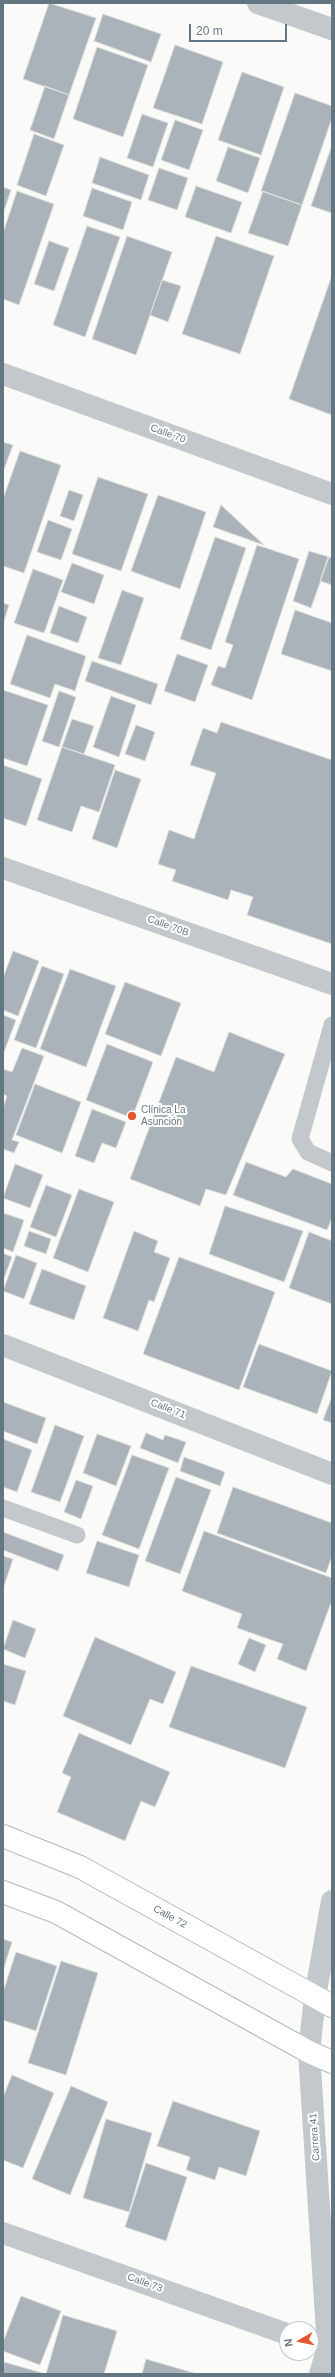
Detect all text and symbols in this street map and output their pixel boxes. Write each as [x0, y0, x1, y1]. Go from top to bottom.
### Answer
scale bar [191, 16, 289, 42]
text: 20 m [196, 24, 223, 38]
street label: Calle 70 [149, 422, 187, 446]
street label: Calle 70B [146, 913, 190, 939]
place label: Clínica La Asunción [141, 1104, 185, 1128]
marker: Clínica La Asunción [126, 1110, 138, 1122]
street label: Calle 71 [149, 1397, 187, 1421]
street label: Calle 72 [151, 1903, 189, 1931]
street label: Carrera 41 [307, 2113, 323, 2161]
street label: Calle 73 [126, 2271, 164, 2295]
north arrow [279, 2321, 319, 2361]
text: N [282, 2338, 295, 2348]

